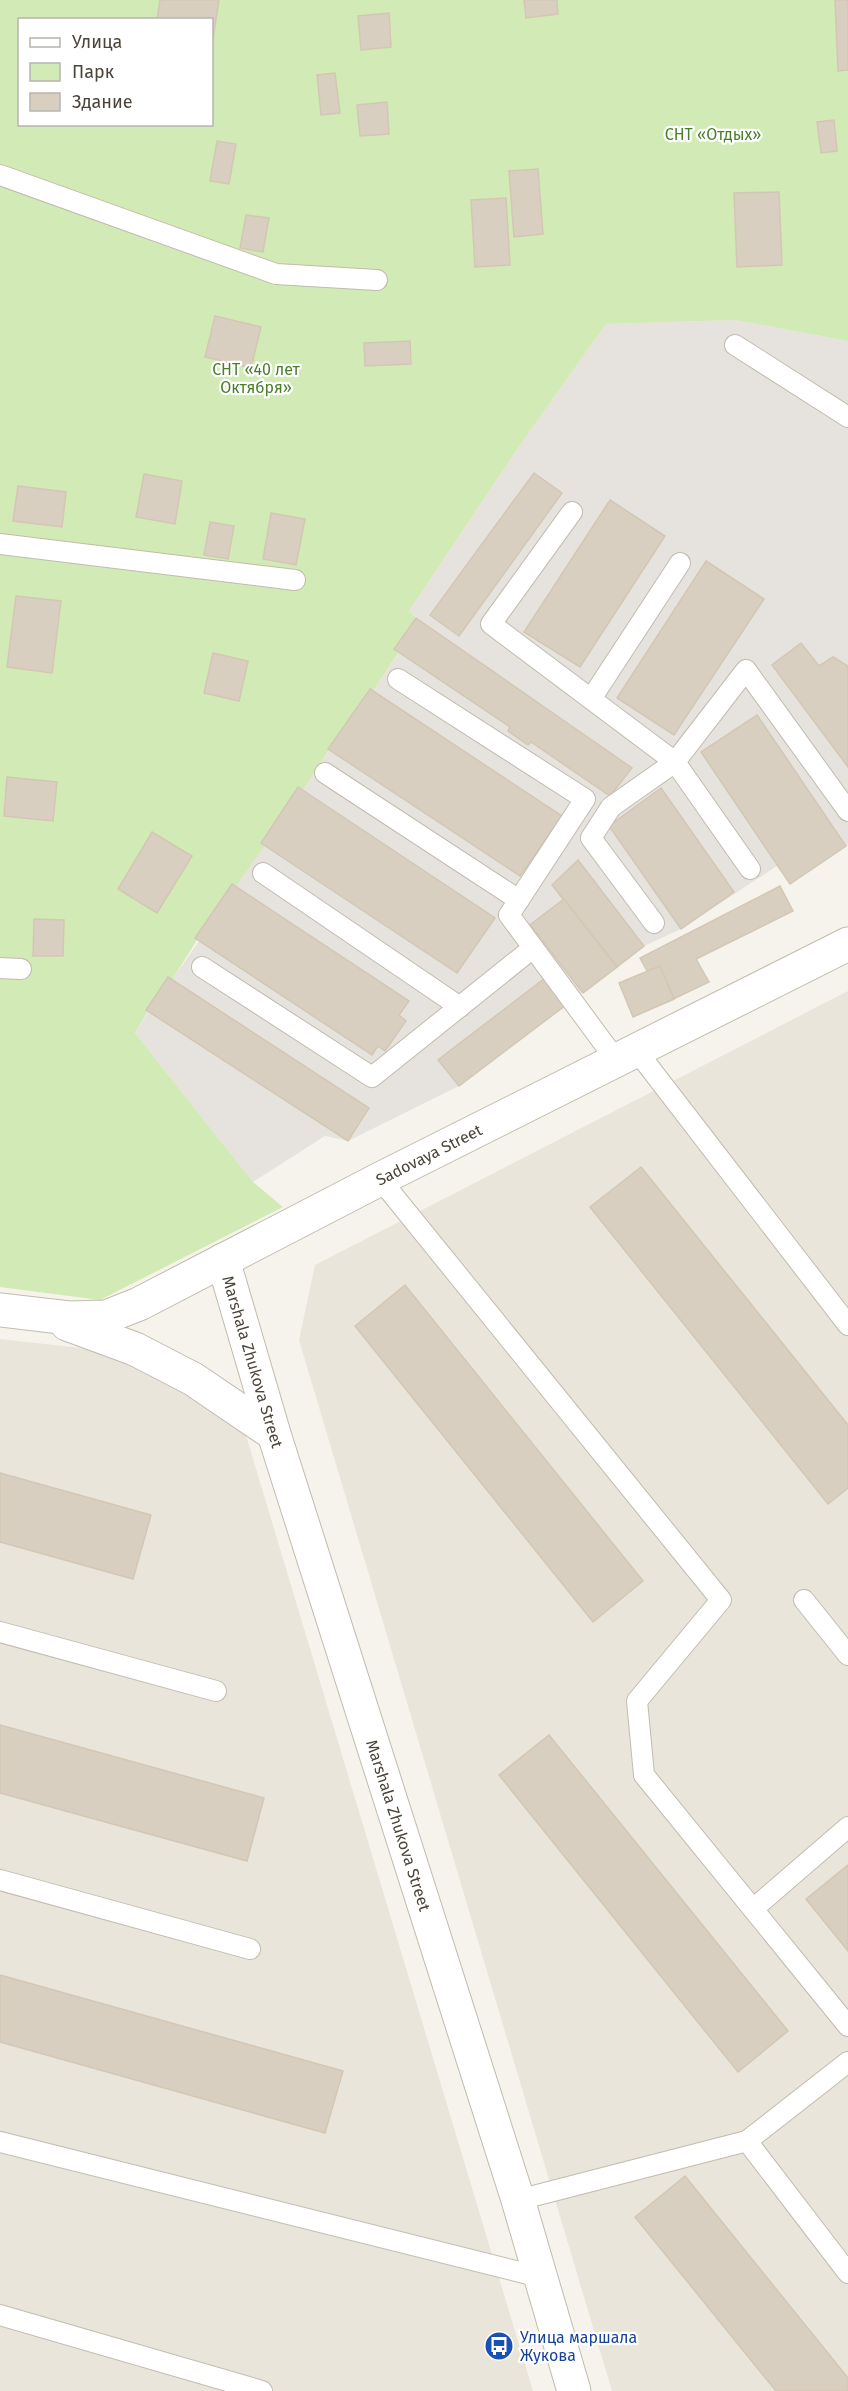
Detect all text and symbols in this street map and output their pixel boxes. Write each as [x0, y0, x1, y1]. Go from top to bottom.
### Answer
legend [18, 18, 213, 126]
text: Улица [72, 31, 122, 53]
text: Парк [72, 61, 115, 83]
text: Здание [72, 91, 133, 113]
park label: СНТ «Отдых» [665, 125, 761, 144]
park label: СНТ «40 лет Октября» [212, 360, 301, 397]
street label: Sadovaya Street [372, 1120, 485, 1189]
street label: Marshala Zhukova Street [219, 1273, 287, 1450]
street label: Marshala Zhukova Street [362, 1737, 435, 1913]
place label: Улица маршала Жукова [520, 2328, 637, 2365]
bus stop icon: Улица маршала Жукова [483, 2330, 515, 2362]

